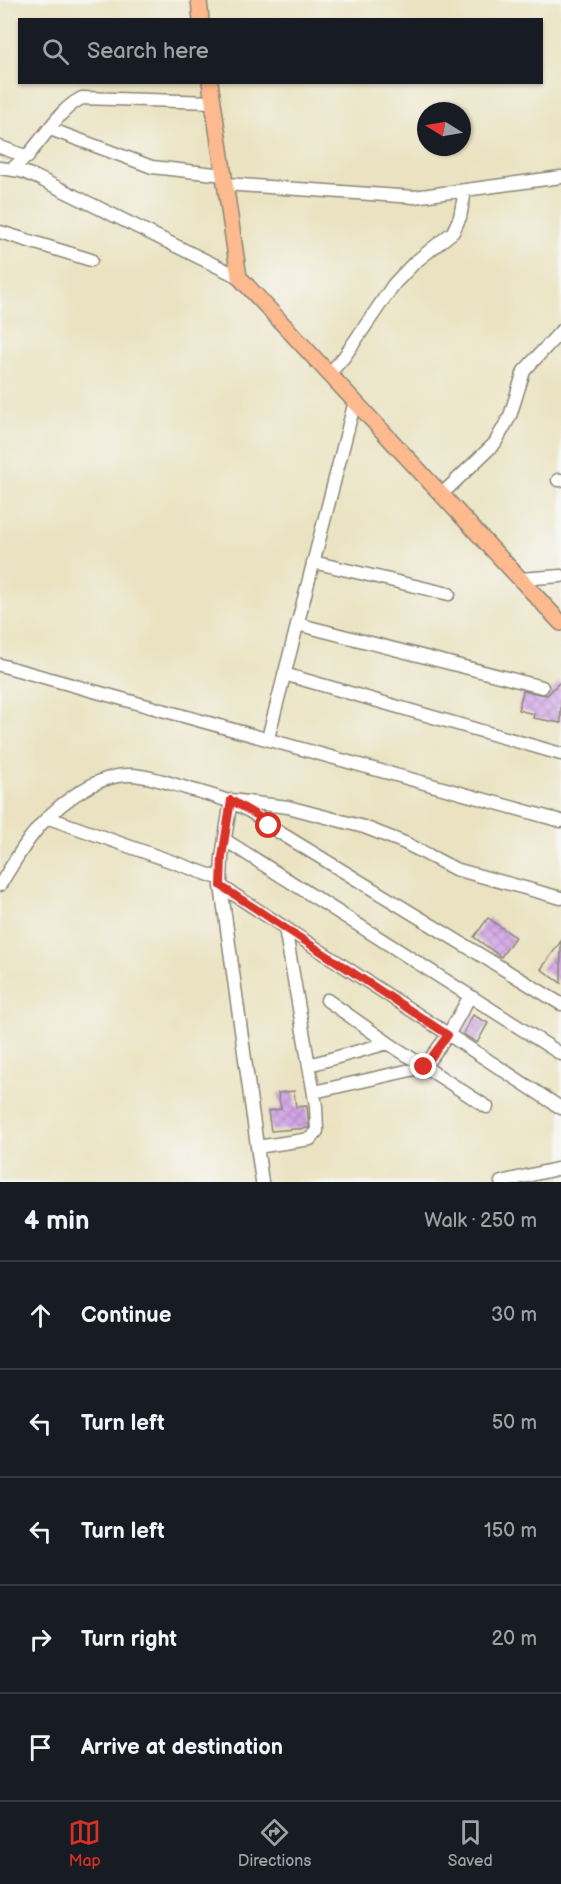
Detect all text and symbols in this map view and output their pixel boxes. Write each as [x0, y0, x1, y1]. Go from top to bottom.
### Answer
search box [18, 18, 543, 84]
icon: search [39, 35, 72, 68]
text: Search here [87, 38, 209, 65]
north arrow [417, 102, 471, 156]
route start [255, 812, 281, 838]
route end [410, 1053, 436, 1079]
text: 4 min [24, 1206, 89, 1237]
text: Walk · 250 m [424, 1209, 537, 1233]
icon: ahead [24, 1299, 57, 1332]
text: Continue [81, 1302, 171, 1329]
text: 30 m [491, 1303, 537, 1327]
icon: left [24, 1407, 57, 1440]
text: Turn left [81, 1410, 165, 1437]
text: 50 m [492, 1411, 537, 1435]
icon: left [24, 1515, 57, 1548]
text: Turn left [81, 1518, 165, 1545]
text: 150 m [484, 1519, 537, 1543]
icon: right [24, 1623, 57, 1656]
text: Turn right [81, 1626, 177, 1653]
text: 20 m [492, 1627, 537, 1651]
icon: arrive [24, 1731, 57, 1764]
text: Arrive at destination [81, 1734, 283, 1761]
tab: Map [68, 1816, 101, 1871]
tab: Directions [238, 1816, 311, 1871]
tab: Saved [448, 1816, 493, 1871]

